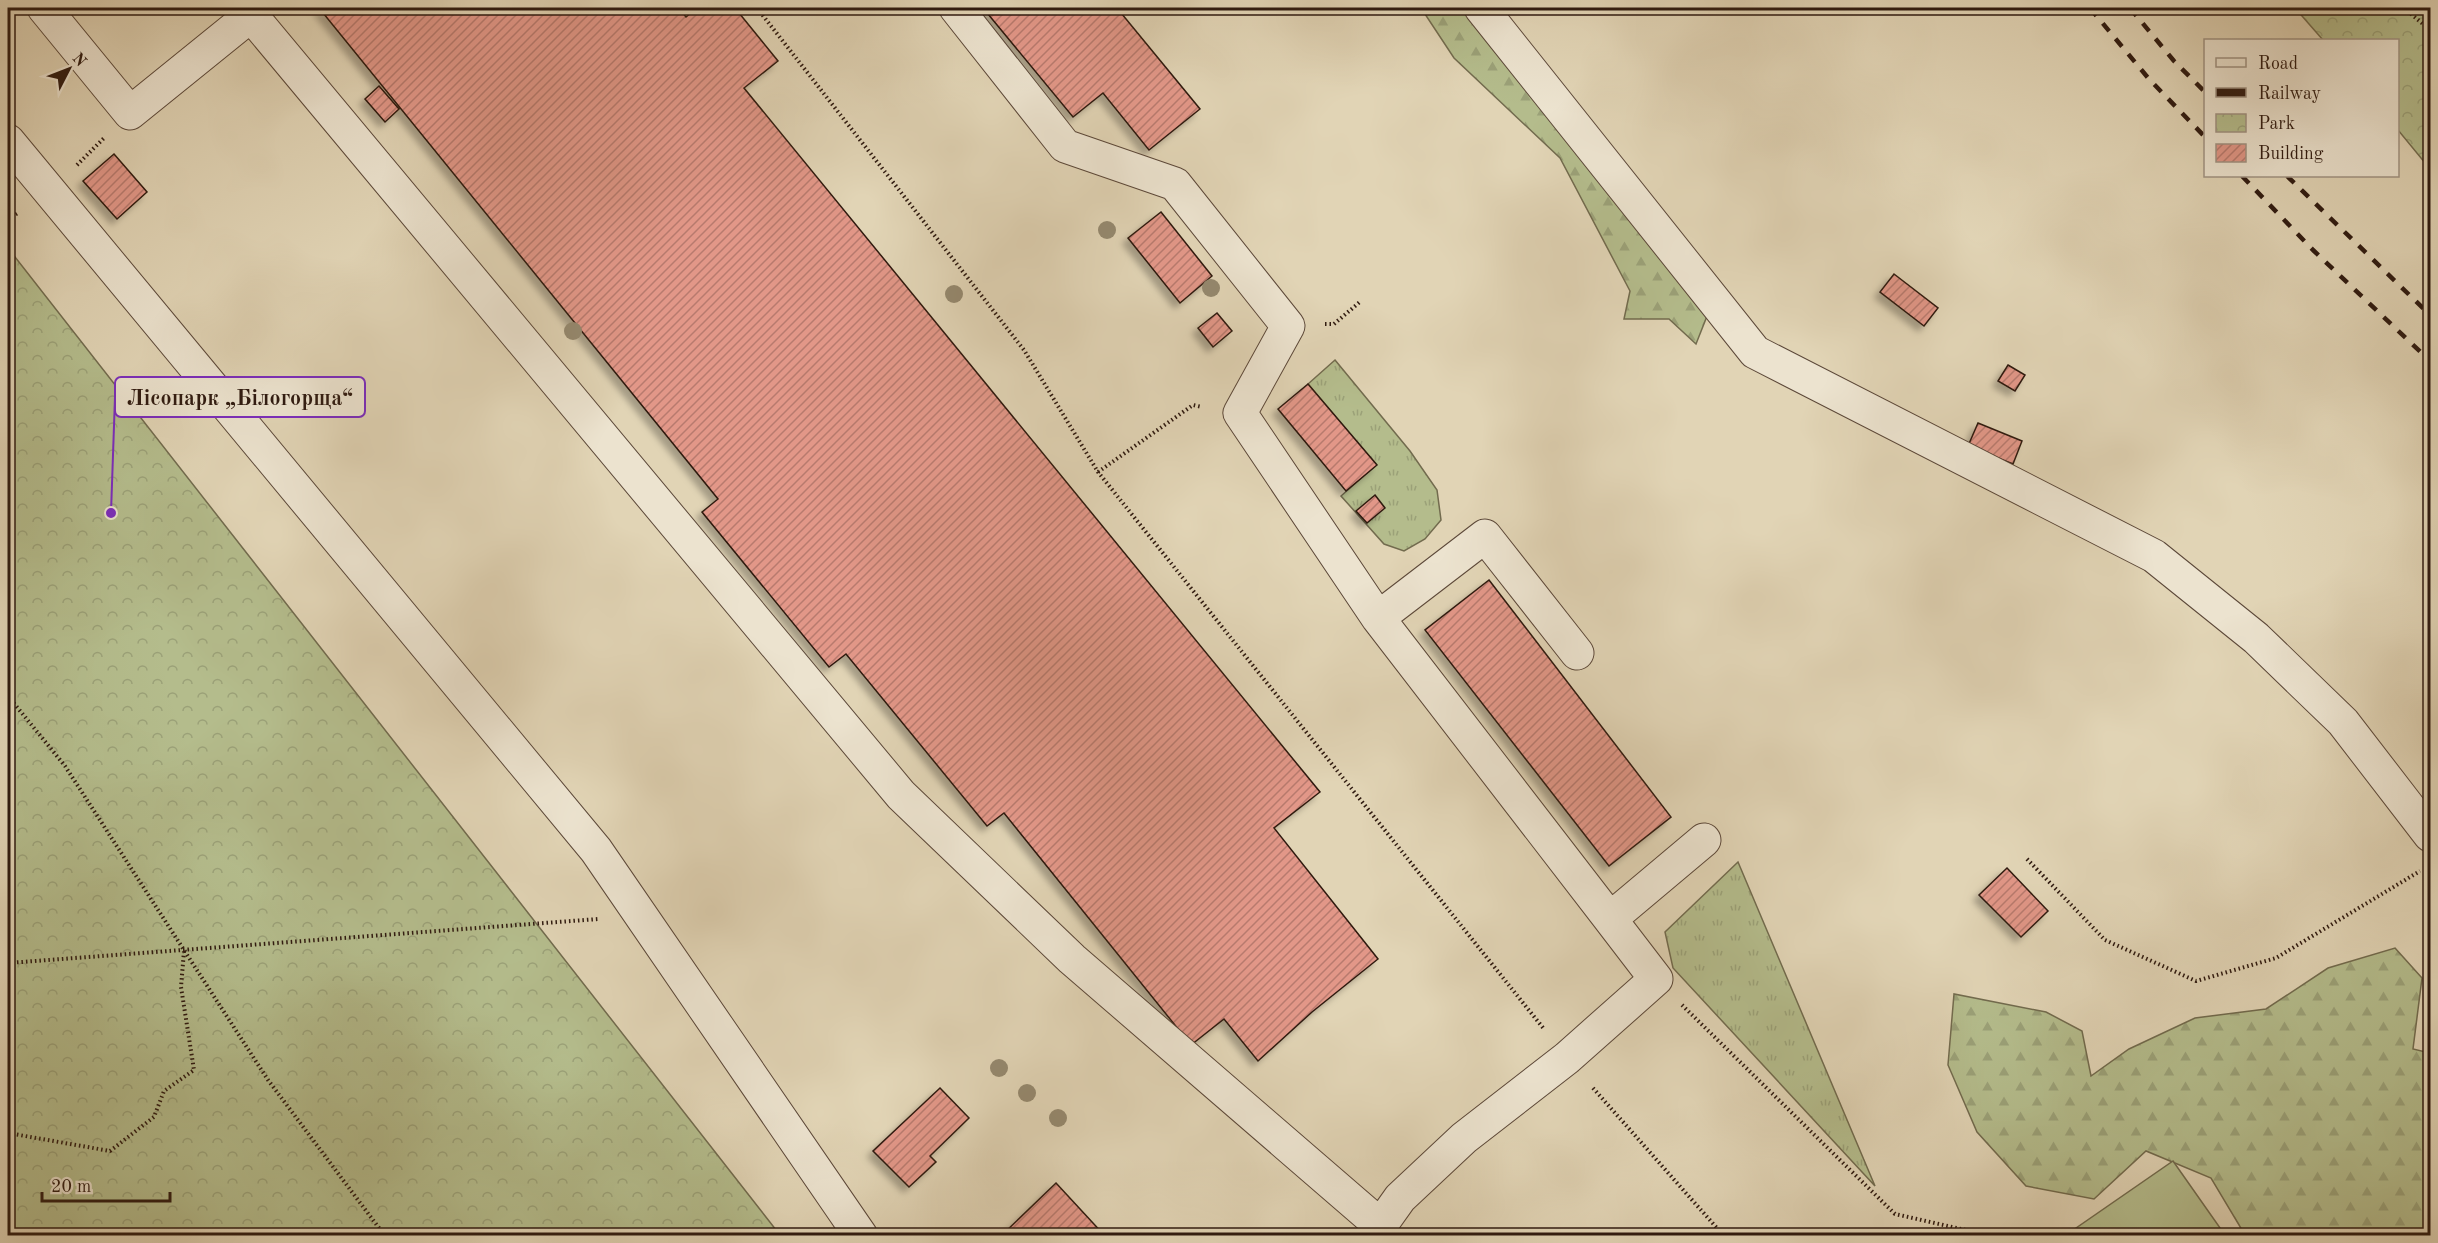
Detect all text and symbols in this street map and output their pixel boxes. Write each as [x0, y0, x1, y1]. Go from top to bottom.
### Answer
north arrow [39, 39, 99, 99]
legend [2204, 39, 2399, 177]
text: N [69, 50, 89, 71]
text: Road [2258, 55, 2298, 73]
text: Railway [2258, 85, 2321, 103]
text: Park [2258, 115, 2295, 133]
text: Building [2258, 145, 2324, 163]
callout: Лісопарк „Білогорща“ [115, 377, 365, 417]
text: Лісопарк „Білогорща“ [127, 388, 353, 410]
scale bar [42, 1165, 170, 1203]
text: 20 m [51, 1178, 91, 1196]

